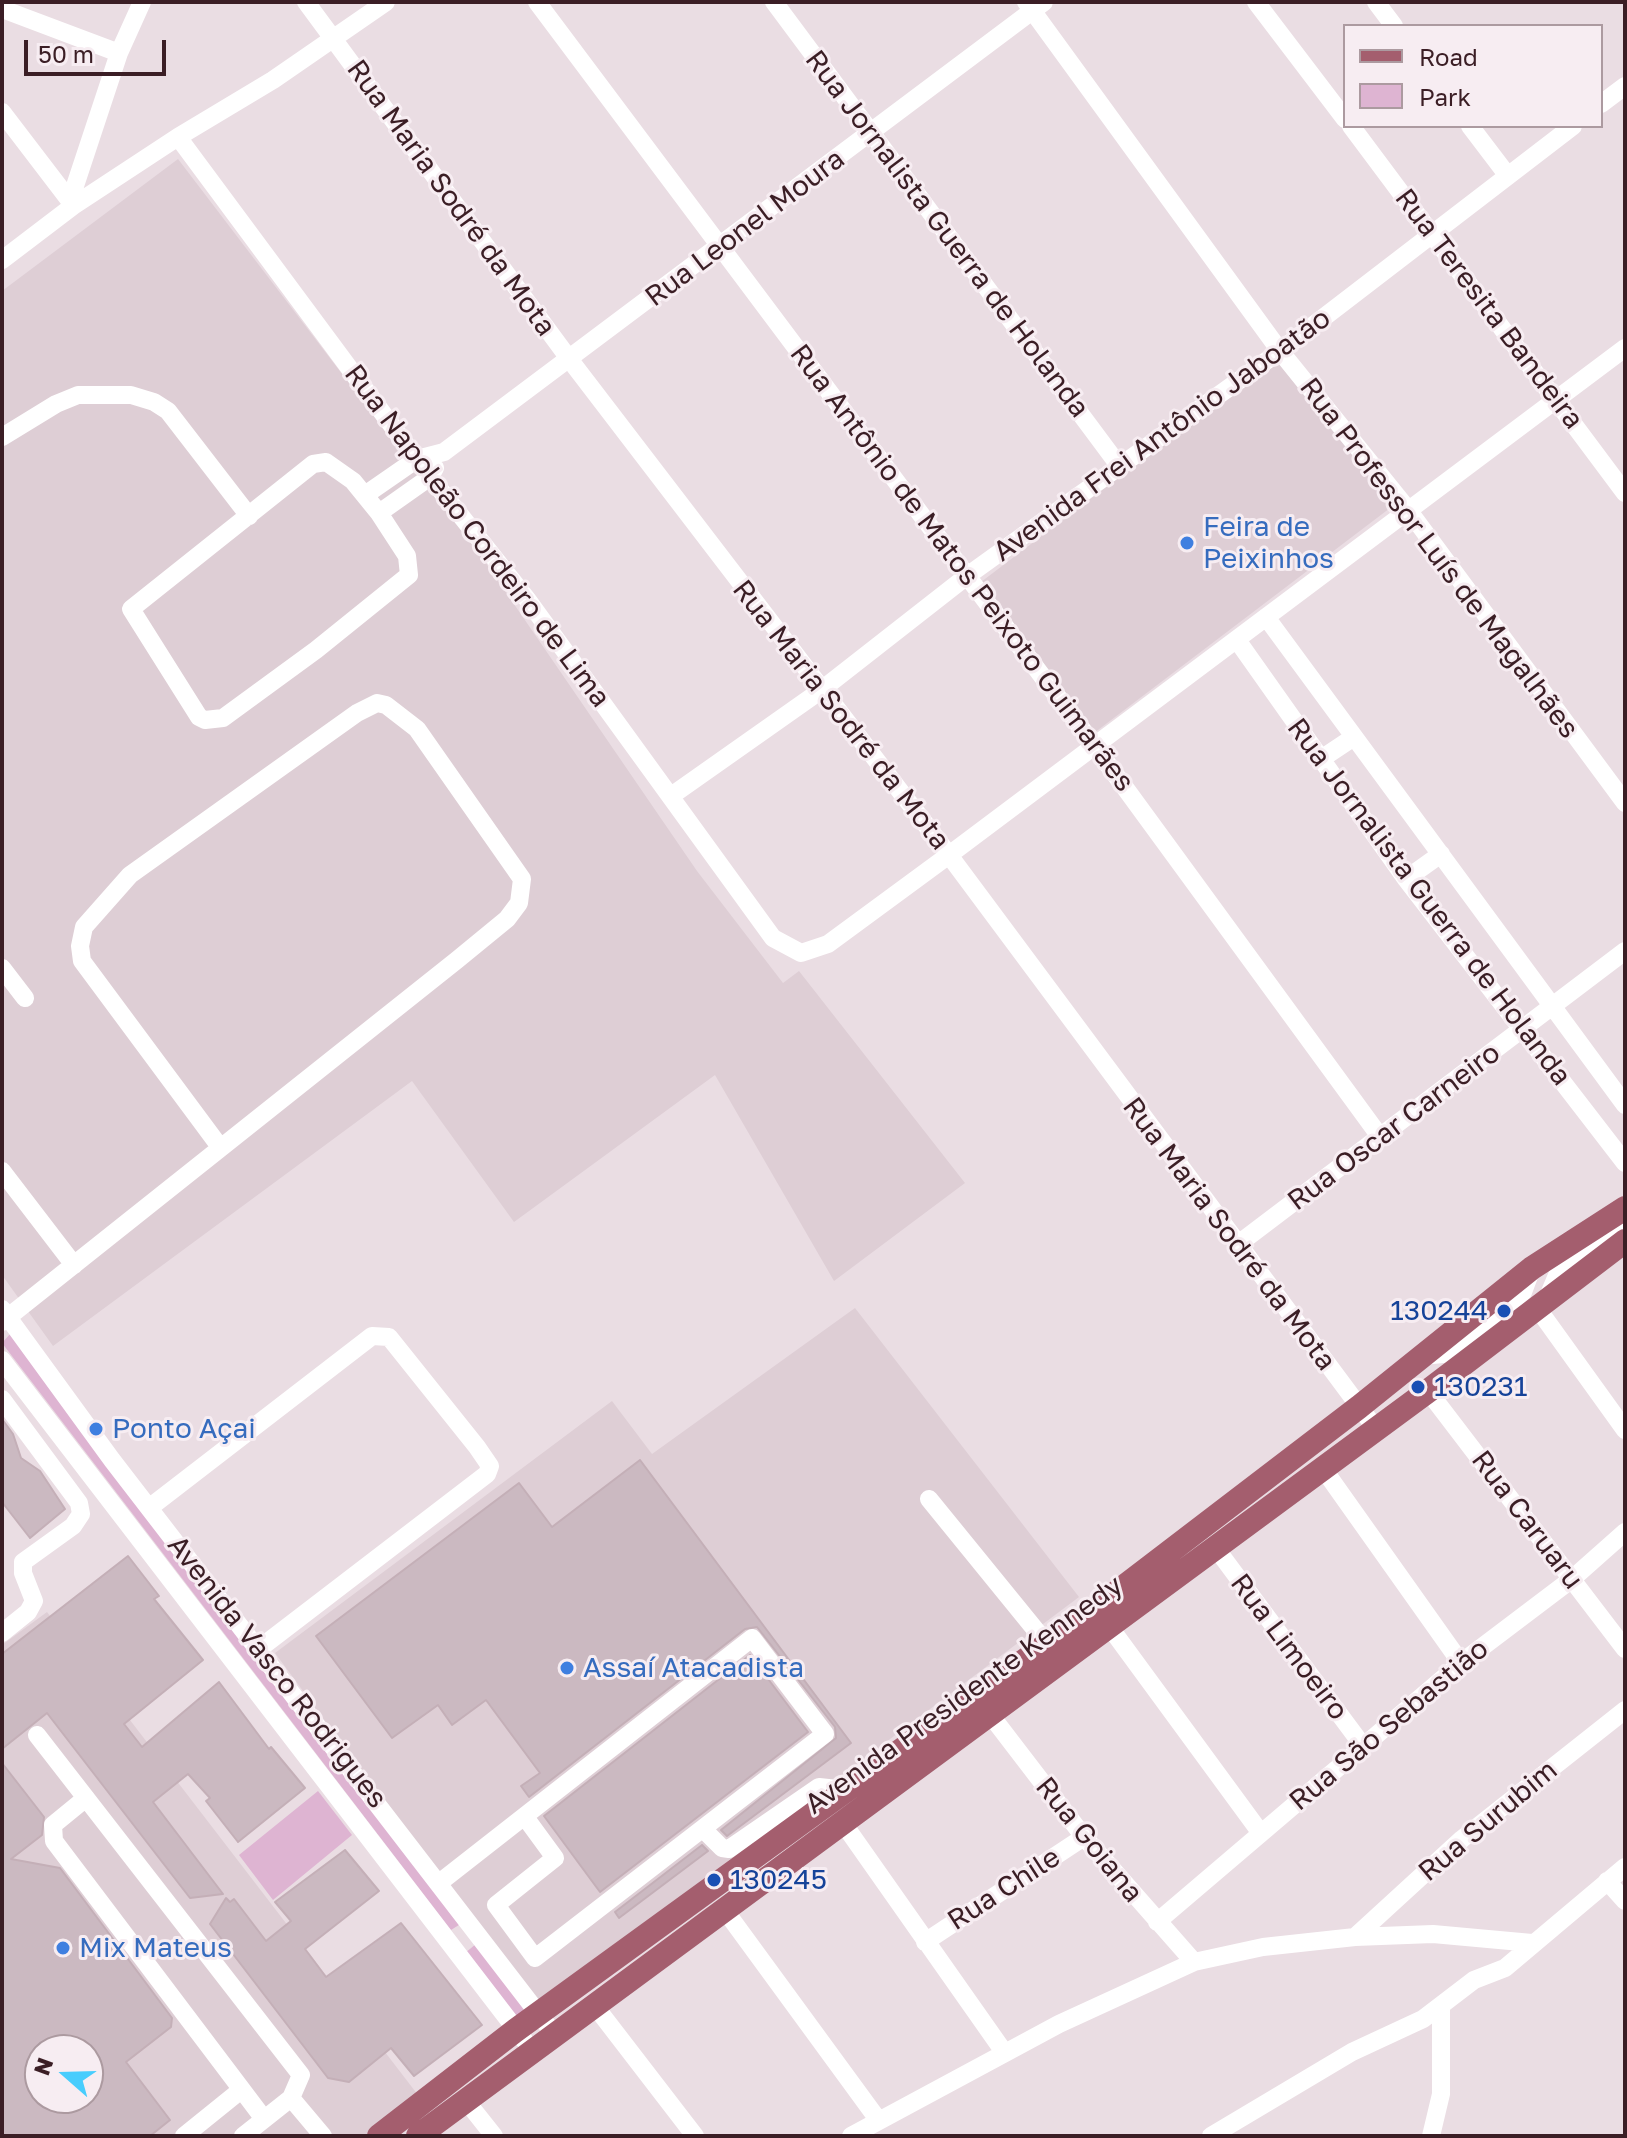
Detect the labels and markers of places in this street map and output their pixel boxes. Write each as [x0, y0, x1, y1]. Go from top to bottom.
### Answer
place label: Feira de Peixinhos [1203, 510, 1334, 576]
marker: Feira de Peixinhos [1178, 534, 1196, 552]
place label: 130244 [1390, 1294, 1488, 1328]
marker: 130244 [1495, 1302, 1513, 1320]
place label: 130231 [1434, 1370, 1528, 1404]
marker: 130231 [1409, 1378, 1427, 1396]
place label: Ponto Açai [112, 1412, 256, 1446]
marker: Ponto Açai [87, 1420, 105, 1438]
place label: Assaí Atacadista [583, 1651, 804, 1685]
marker: Assaí Atacadista [558, 1659, 576, 1677]
place label: 130245 [730, 1863, 827, 1897]
marker: 130245 [705, 1871, 723, 1889]
place label: Mix Mateus [79, 1931, 232, 1965]
marker: Mix Mateus [54, 1939, 72, 1957]

